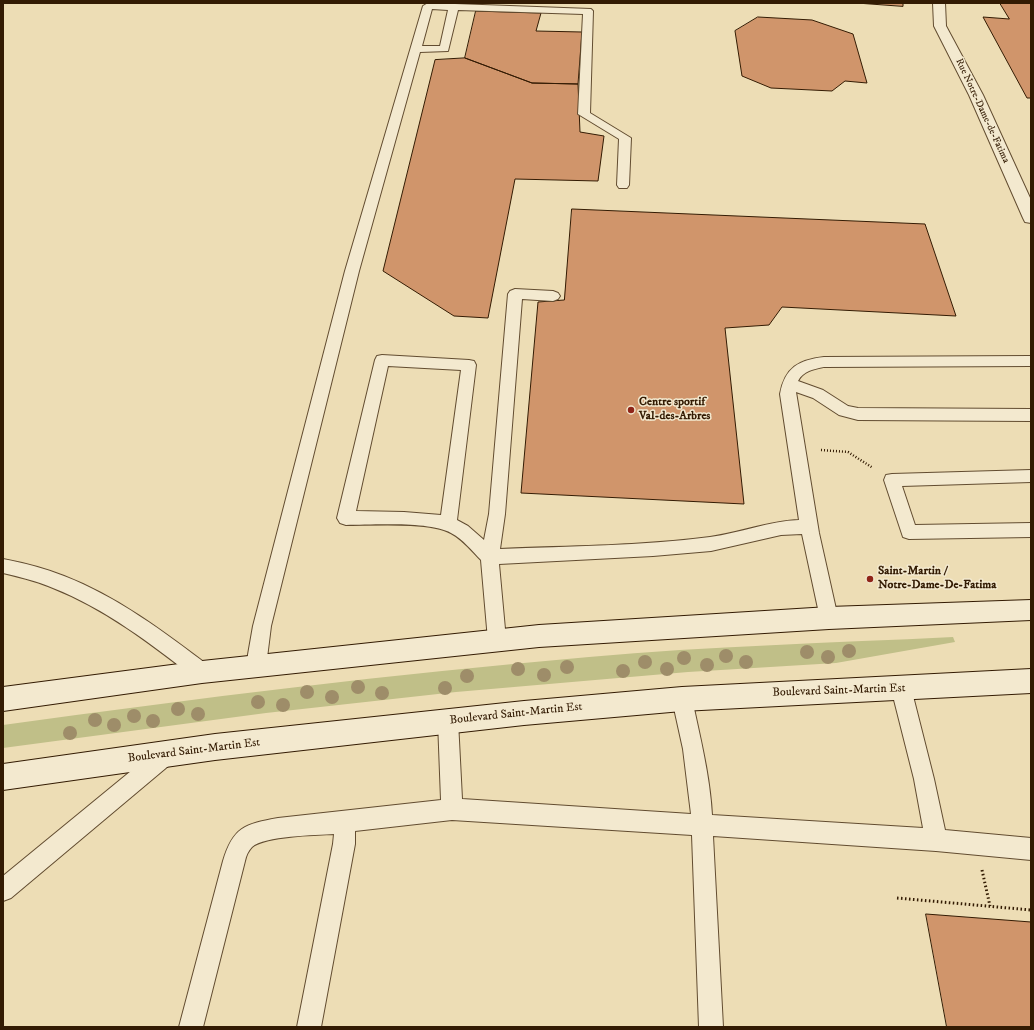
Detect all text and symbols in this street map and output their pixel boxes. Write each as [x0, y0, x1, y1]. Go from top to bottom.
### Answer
street label: Rue Notre-Dame-de-Fatima [952, 57, 1012, 165]
place label: Centre sportif Val-des-Arbres [639, 396, 710, 424]
marker: Centre sportif Val-des-Arbres [626, 405, 636, 415]
place label: Saint-Martin / Notre-Dame-De-Fatima [878, 565, 996, 593]
marker: Saint-Martin / Notre-Dame-De-Fatima [865, 574, 875, 584]
street label: Boulevard Saint-Martin Est [772, 681, 906, 701]
street label: Boulevard Saint-Martin Est [449, 700, 583, 728]
street label: Boulevard Saint-Martin Est [127, 736, 261, 766]

